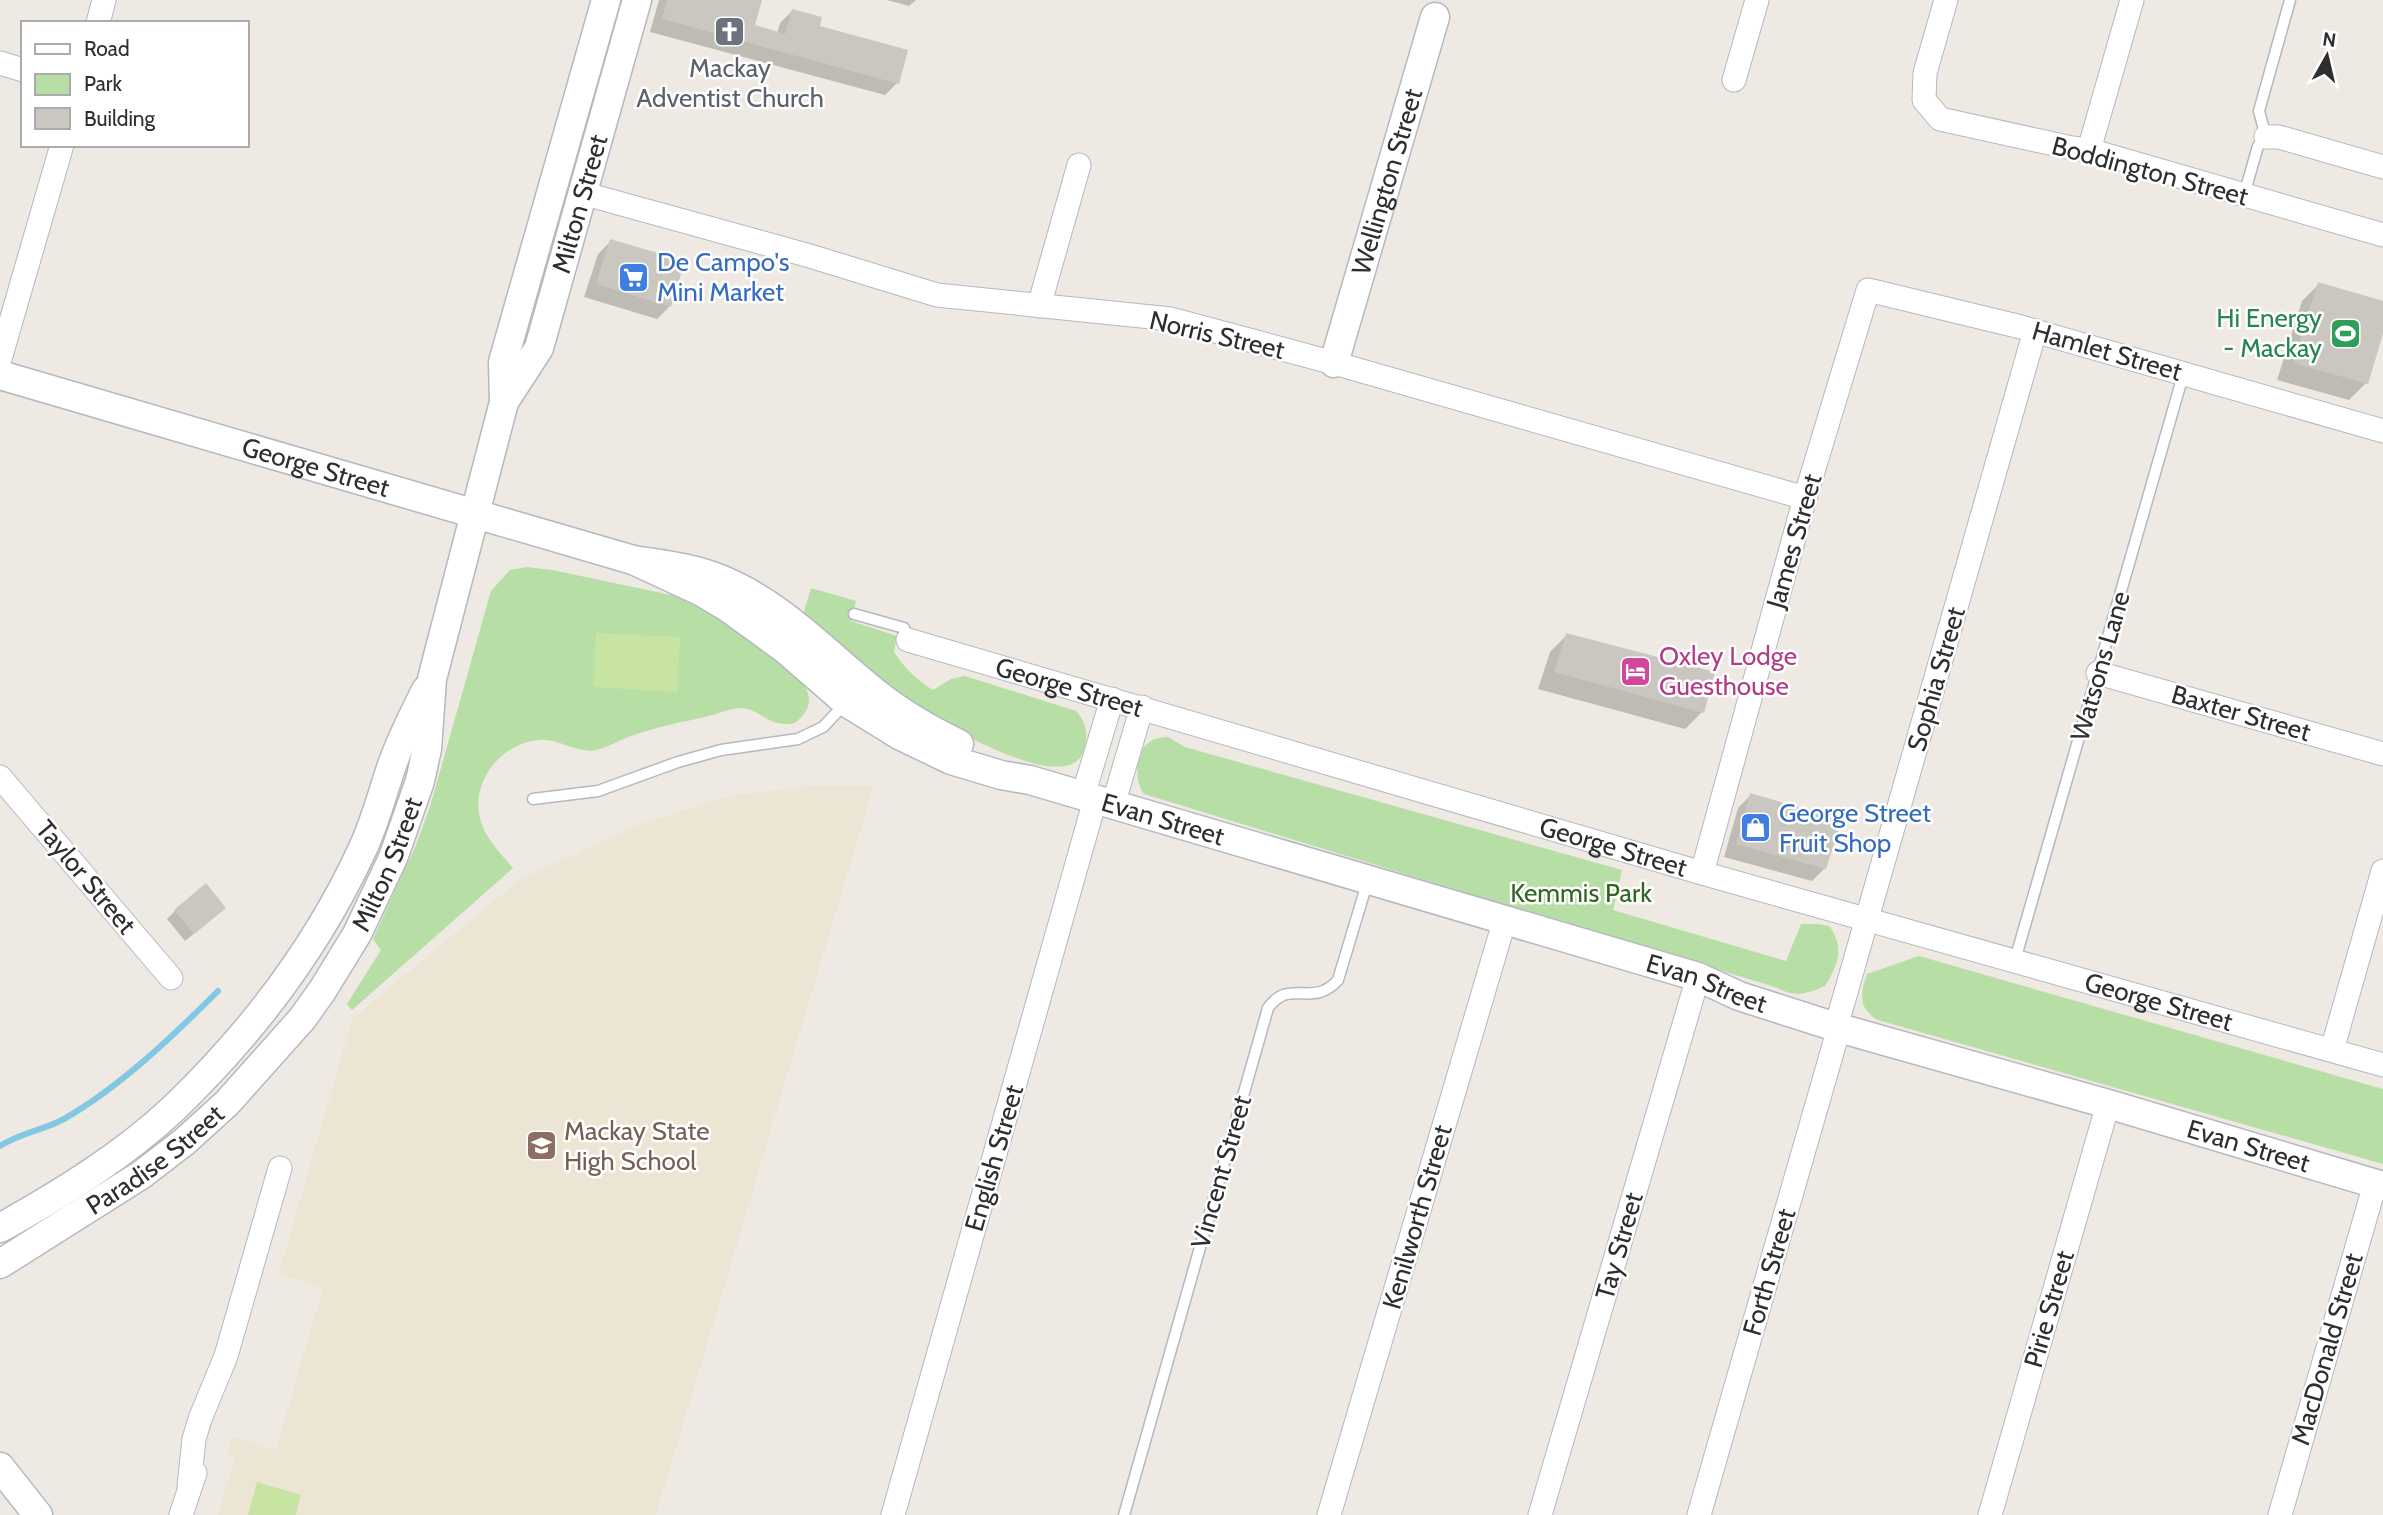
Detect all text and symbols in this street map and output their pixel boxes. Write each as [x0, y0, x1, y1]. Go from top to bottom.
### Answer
church icon: Mackay Adventist Church [713, 15, 747, 49]
legend [21, 21, 248, 147]
north arrow [2292, 21, 2362, 91]
text: N [2321, 27, 2338, 52]
text: Road [84, 36, 130, 61]
place label: Mackay Adventist Church [636, 52, 824, 114]
text: Park [84, 71, 122, 96]
street label: Wellington Street [1345, 84, 1429, 278]
text: Building [84, 106, 156, 131]
street label: Boddington Street [2048, 129, 2252, 213]
street label: Milton Street [545, 131, 614, 277]
place label: De Campo's Mini Market [657, 246, 790, 308]
supermarket icon: De Campo's Mini Market [617, 260, 651, 294]
place label: Hi Energy - Mackay [2216, 302, 2322, 364]
street label: Norris Street [1146, 304, 1288, 366]
street label: Hamlet Street [2029, 314, 2186, 388]
sports icon: Hi Energy - Mackay [2328, 316, 2362, 350]
street label: George Street [238, 431, 393, 504]
street label: James Street [1759, 470, 1829, 613]
street label: Watsons Lane [2063, 588, 2137, 744]
street label: Sophia Street [1900, 603, 1972, 755]
place label: Oxley Lodge Guesthouse [1659, 640, 1797, 702]
street label: George Street [992, 651, 1147, 724]
hotel icon: Oxley Lodge Guesthouse [1619, 654, 1653, 688]
street label: Baxter Street [2168, 678, 2314, 748]
street label: Evan Street [1098, 786, 1228, 852]
street label: Milton Street [345, 793, 429, 937]
place label: George Street Fruit Shop [1779, 797, 1931, 859]
street label: George Street [1536, 810, 1691, 884]
shop icon: George Street Fruit Shop [1739, 811, 1773, 845]
street label: Taylor Street [29, 814, 143, 941]
park label: Kemmis Park [1510, 877, 1652, 909]
street label: Evan Street [1643, 947, 1771, 1020]
street label: George Street [2081, 966, 2236, 1038]
street label: English Street [958, 1081, 1030, 1235]
street label: Vincent Street [1184, 1092, 1258, 1252]
street label: Paradise Street [80, 1098, 231, 1222]
street label: Evan Street [2183, 1112, 2314, 1179]
place label: Mackay State High School [564, 1115, 709, 1177]
street label: Kenilworth Street [1375, 1121, 1459, 1313]
school or university icon: Mackay State High School [524, 1129, 558, 1163]
street label: Tay Street [1588, 1188, 1650, 1303]
street label: Forth Street [1736, 1205, 1802, 1339]
street label: Pirie Street [2017, 1247, 2081, 1371]
street label: MacDonald Street [2284, 1249, 2370, 1449]

